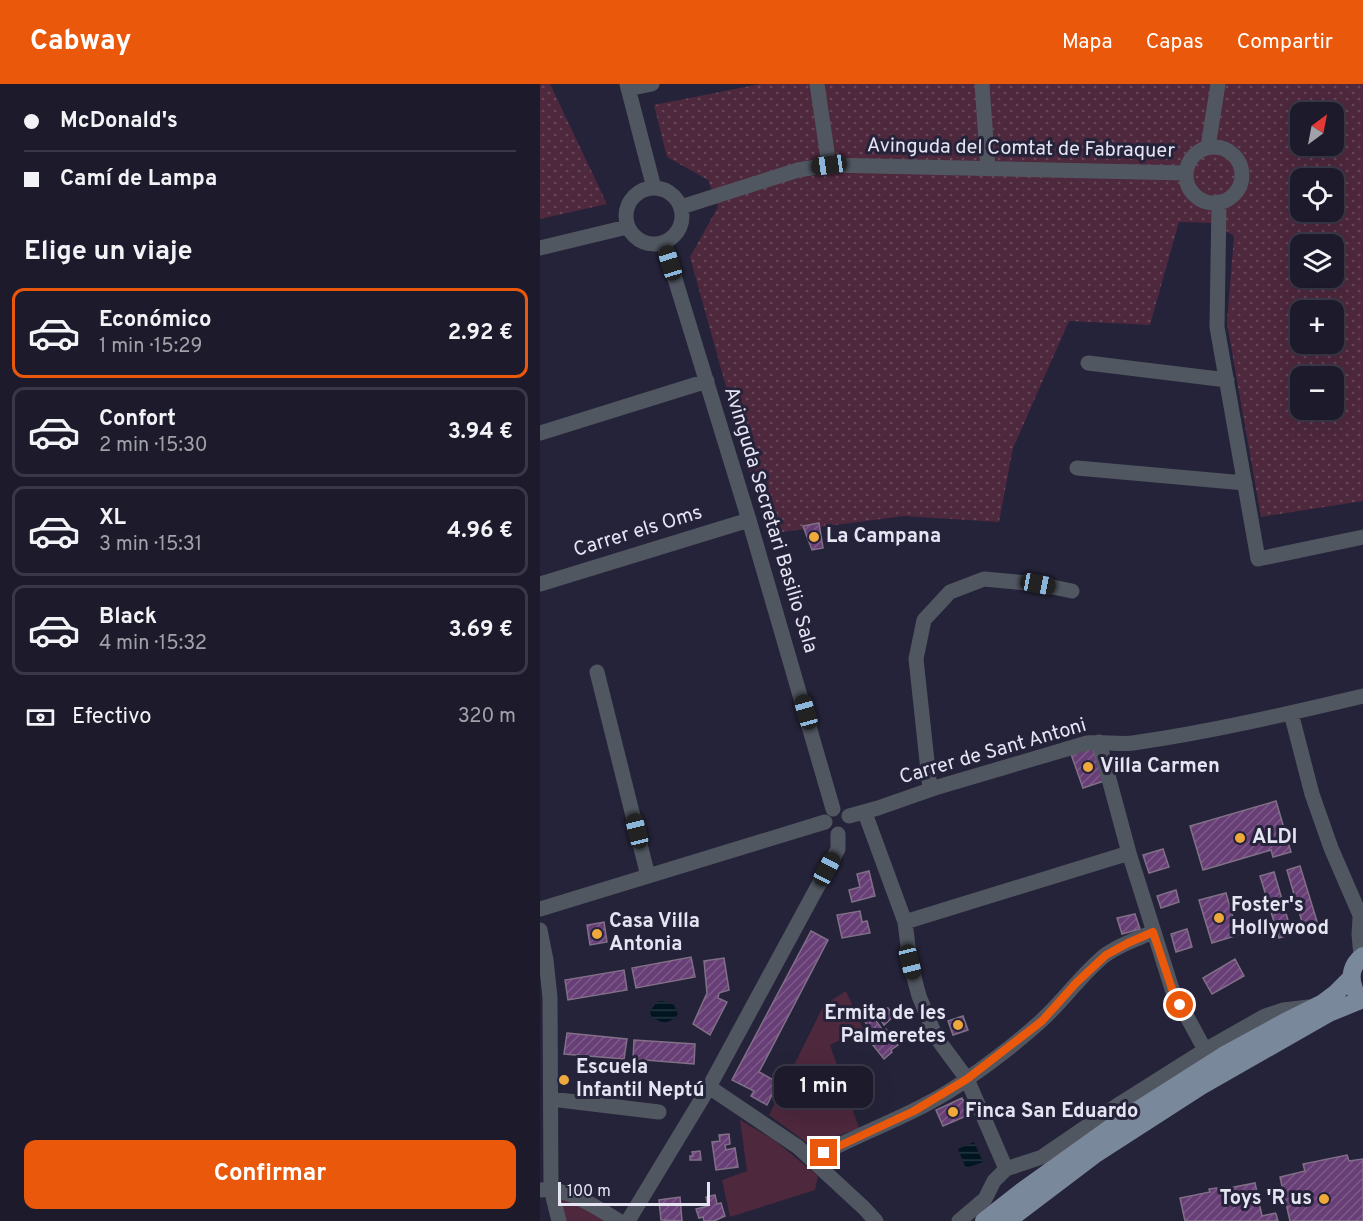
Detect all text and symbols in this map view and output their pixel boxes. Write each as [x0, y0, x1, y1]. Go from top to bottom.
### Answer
text: Cabway [30, 24, 131, 60]
text: Mapa [1062, 29, 1113, 56]
text: Capas [1146, 29, 1204, 56]
text: Compartir [1237, 29, 1333, 56]
north arrow [1290, 102, 1344, 156]
map controls [1290, 102, 1344, 420]
text: McDonald's [60, 108, 178, 135]
street label: Avinguda del Comtat de Fabraquer [867, 133, 1176, 165]
car [810, 154, 848, 176]
text: Camí de Lampa [60, 166, 217, 193]
button: locate [1290, 168, 1344, 222]
button: layers [1290, 234, 1344, 288]
text: Elige un viaje [24, 235, 193, 269]
car [656, 243, 684, 283]
button: + [1290, 300, 1344, 354]
icon: car [27, 306, 81, 360]
text: Económico [99, 307, 212, 334]
text: 2.92 € [448, 320, 513, 347]
text: 1 min · 15:29 [99, 334, 202, 360]
button: − [1290, 366, 1344, 420]
street label: Avinguda Secretari Basilio Sala [717, 384, 823, 656]
icon: car [27, 405, 81, 459]
text: Confort [99, 406, 176, 433]
text: 3.94 € [448, 419, 513, 446]
text: 2 min · 15:30 [99, 433, 208, 459]
street label: Carrer els Oms [571, 500, 705, 564]
icon: car [27, 504, 81, 558]
text: XL [99, 505, 126, 532]
text: 4.96 € [447, 518, 513, 545]
place label: La Campana [826, 524, 941, 550]
marker: La Campana [807, 530, 821, 544]
text: 3 min · 15:31 [99, 532, 202, 558]
car [1019, 572, 1057, 596]
icon: car [27, 603, 81, 657]
text: Black [99, 604, 157, 631]
text: 3.69 € [448, 617, 513, 644]
text: 4 min · 15:32 [99, 631, 207, 657]
car [792, 692, 820, 732]
icon: cash [24, 701, 57, 734]
text: Efectivo [72, 704, 152, 731]
text: 320 m [458, 704, 516, 730]
street label: Carrer de Sant Antoni [897, 713, 1089, 791]
place label: Villa Carmen [1100, 754, 1220, 780]
marker: Villa Carmen [1081, 760, 1095, 774]
car [624, 811, 650, 851]
place label: ALDI [1252, 825, 1298, 851]
marker: ALDI [1233, 831, 1247, 845]
car [811, 849, 843, 889]
place label: Foster's Hollywood [1231, 893, 1329, 942]
place label: Casa Villa Antonia [609, 909, 700, 958]
marker: Foster's Hollywood [1212, 911, 1226, 925]
marker: Casa Villa Antonia [590, 927, 604, 941]
car [897, 942, 923, 982]
route start [1166, 991, 1193, 1018]
place label: Ermita de les Palmeretes [824, 1001, 946, 1050]
marker: Ermita de les Palmeretes [951, 1018, 965, 1032]
place label: Escuela Infantil Neptú [576, 1055, 705, 1104]
callout: 1 min [774, 1066, 874, 1108]
marker: Escuela Infantil Neptú [557, 1073, 571, 1087]
text: 1 min [799, 1074, 848, 1100]
place label: Finca San Eduardo [965, 1099, 1138, 1125]
marker: Finca San Eduardo [946, 1105, 960, 1119]
route end [810, 1139, 837, 1166]
button: Confirmar [24, 1140, 516, 1209]
scale bar [558, 1179, 710, 1206]
text: 100 m [567, 1182, 611, 1202]
place label: Toys 'R us [1219, 1186, 1312, 1212]
marker: Toys 'R us [1317, 1192, 1331, 1206]

